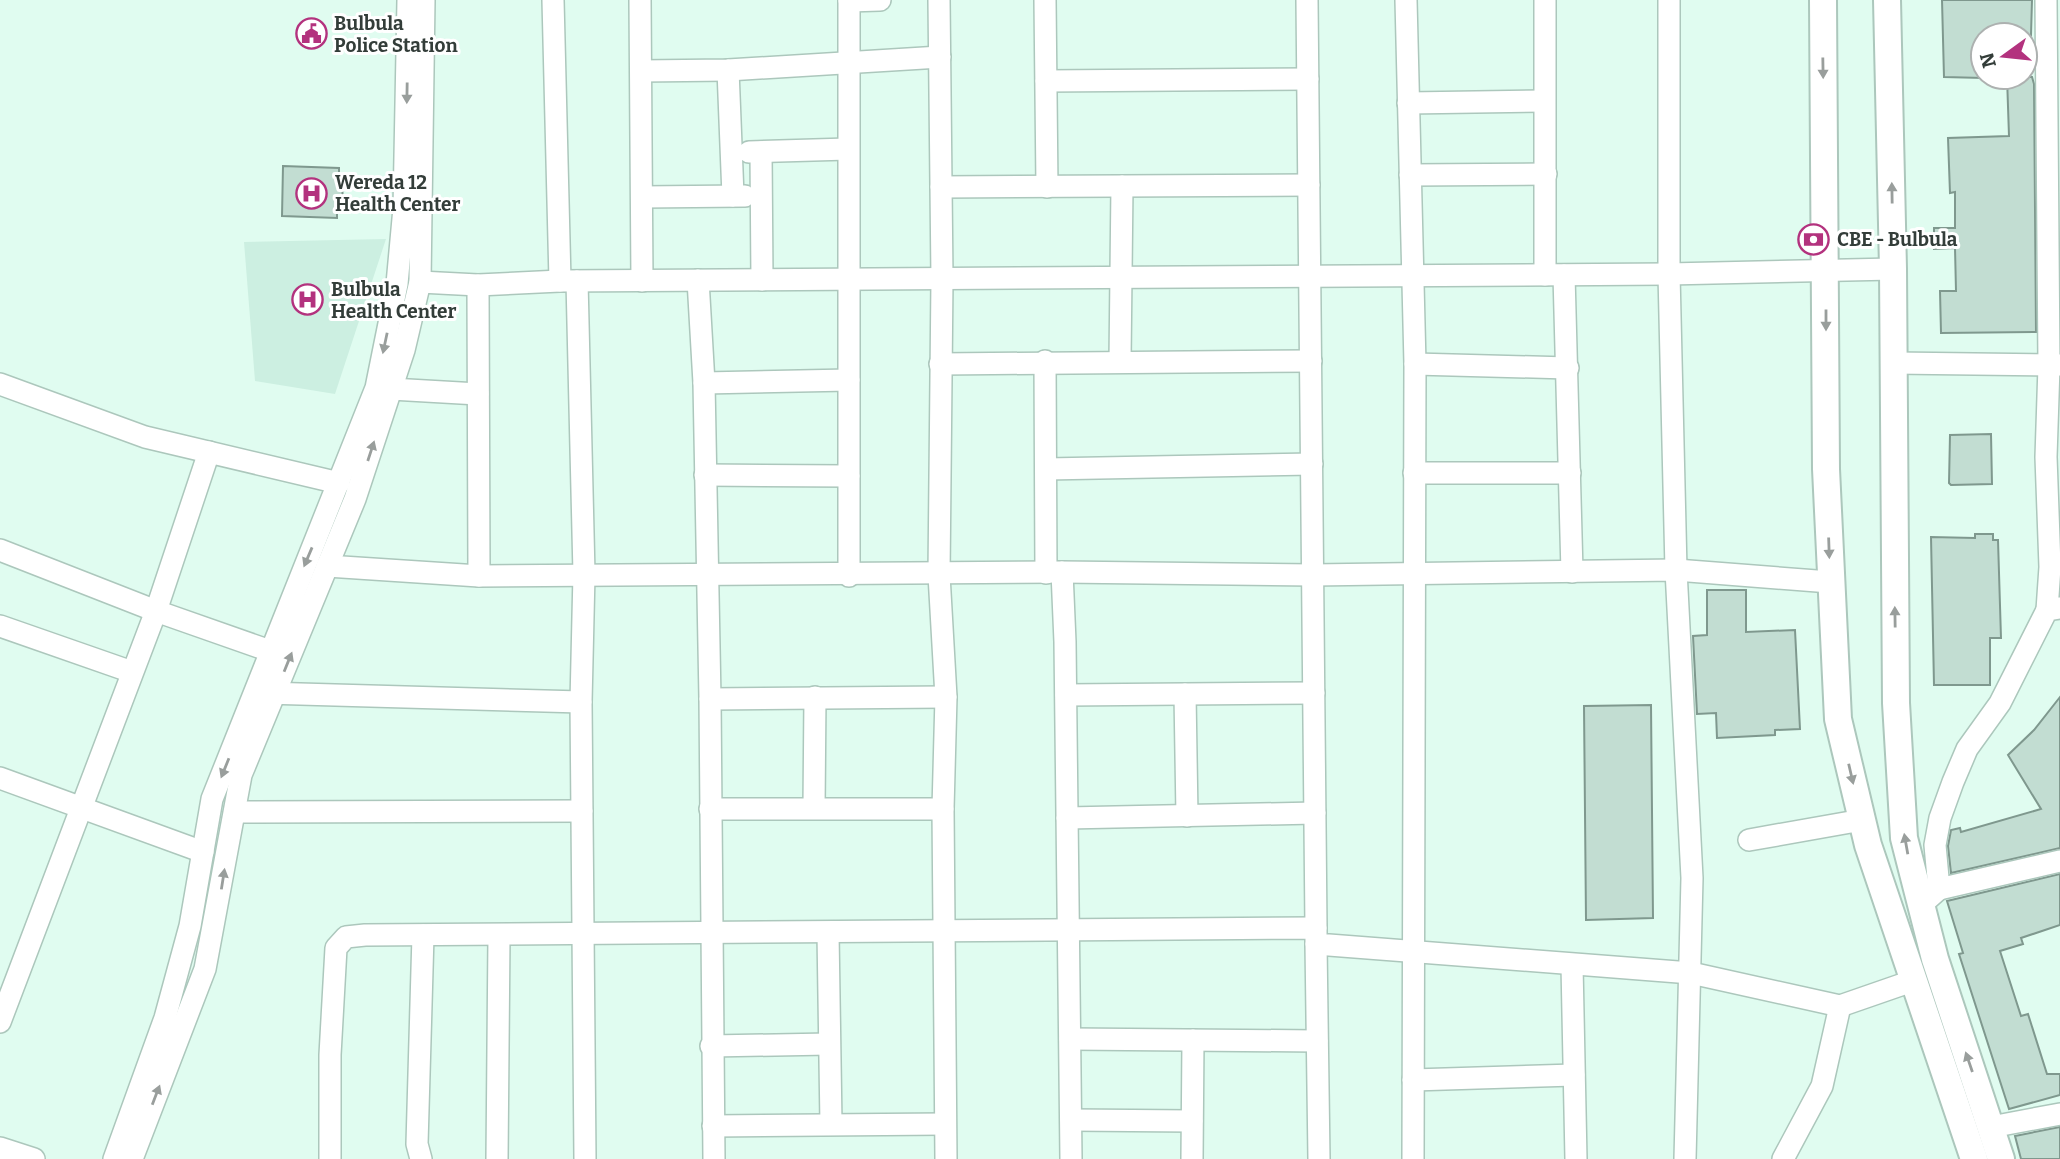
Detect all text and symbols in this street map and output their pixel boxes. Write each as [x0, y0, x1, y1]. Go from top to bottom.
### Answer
place label: Bulbula Police Station [334, 12, 458, 57]
public building icon: Bulbula Police Station [294, 17, 328, 51]
north arrow [1969, 21, 2039, 91]
text: N [1975, 50, 2001, 70]
one-way arrow [1817, 57, 1829, 79]
one-way arrow [401, 82, 412, 104]
place label: Wereda 12 Health Center [335, 171, 461, 216]
hospital icon: Wereda 12 Health Center [295, 176, 329, 210]
one-way arrow [1886, 182, 1897, 204]
bank icon: CBE - Bulbula [1797, 222, 1831, 256]
place label: CBE - Bulbula [1837, 228, 1958, 251]
place label: Bulbula Health Center [331, 278, 457, 323]
hospital icon: Bulbula Health Center [291, 283, 325, 317]
one-way arrow [1820, 309, 1832, 331]
one-way arrow [379, 332, 390, 354]
one-way arrow [366, 440, 377, 461]
one-way arrow [1823, 537, 1835, 559]
one-way arrow [302, 546, 313, 567]
one-way arrow [1889, 605, 1901, 627]
one-way arrow [283, 652, 294, 673]
one-way arrow [219, 758, 230, 779]
one-way arrow [1845, 763, 1856, 785]
one-way arrow [1900, 833, 1911, 855]
one-way arrow [218, 868, 229, 890]
one-way arrow [1963, 1051, 1974, 1072]
one-way arrow [150, 1085, 161, 1106]

